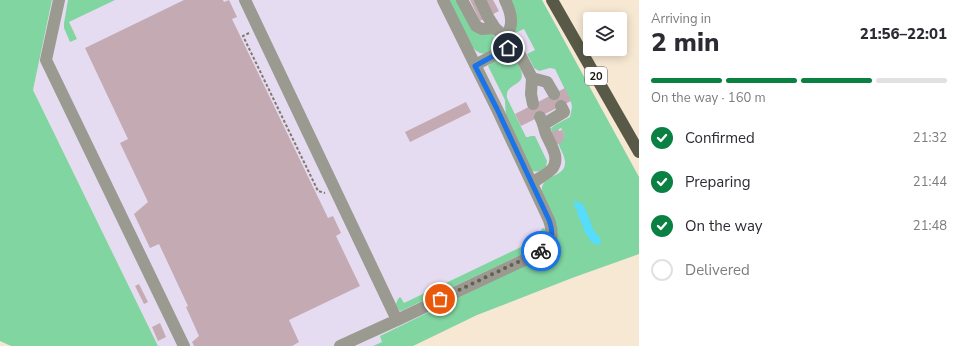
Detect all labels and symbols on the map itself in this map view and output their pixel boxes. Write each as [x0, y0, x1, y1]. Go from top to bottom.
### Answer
pin [491, 31, 525, 65]
road number: 20 [585, 67, 607, 85]
courier [521, 231, 561, 271]
pin [423, 282, 457, 316]

